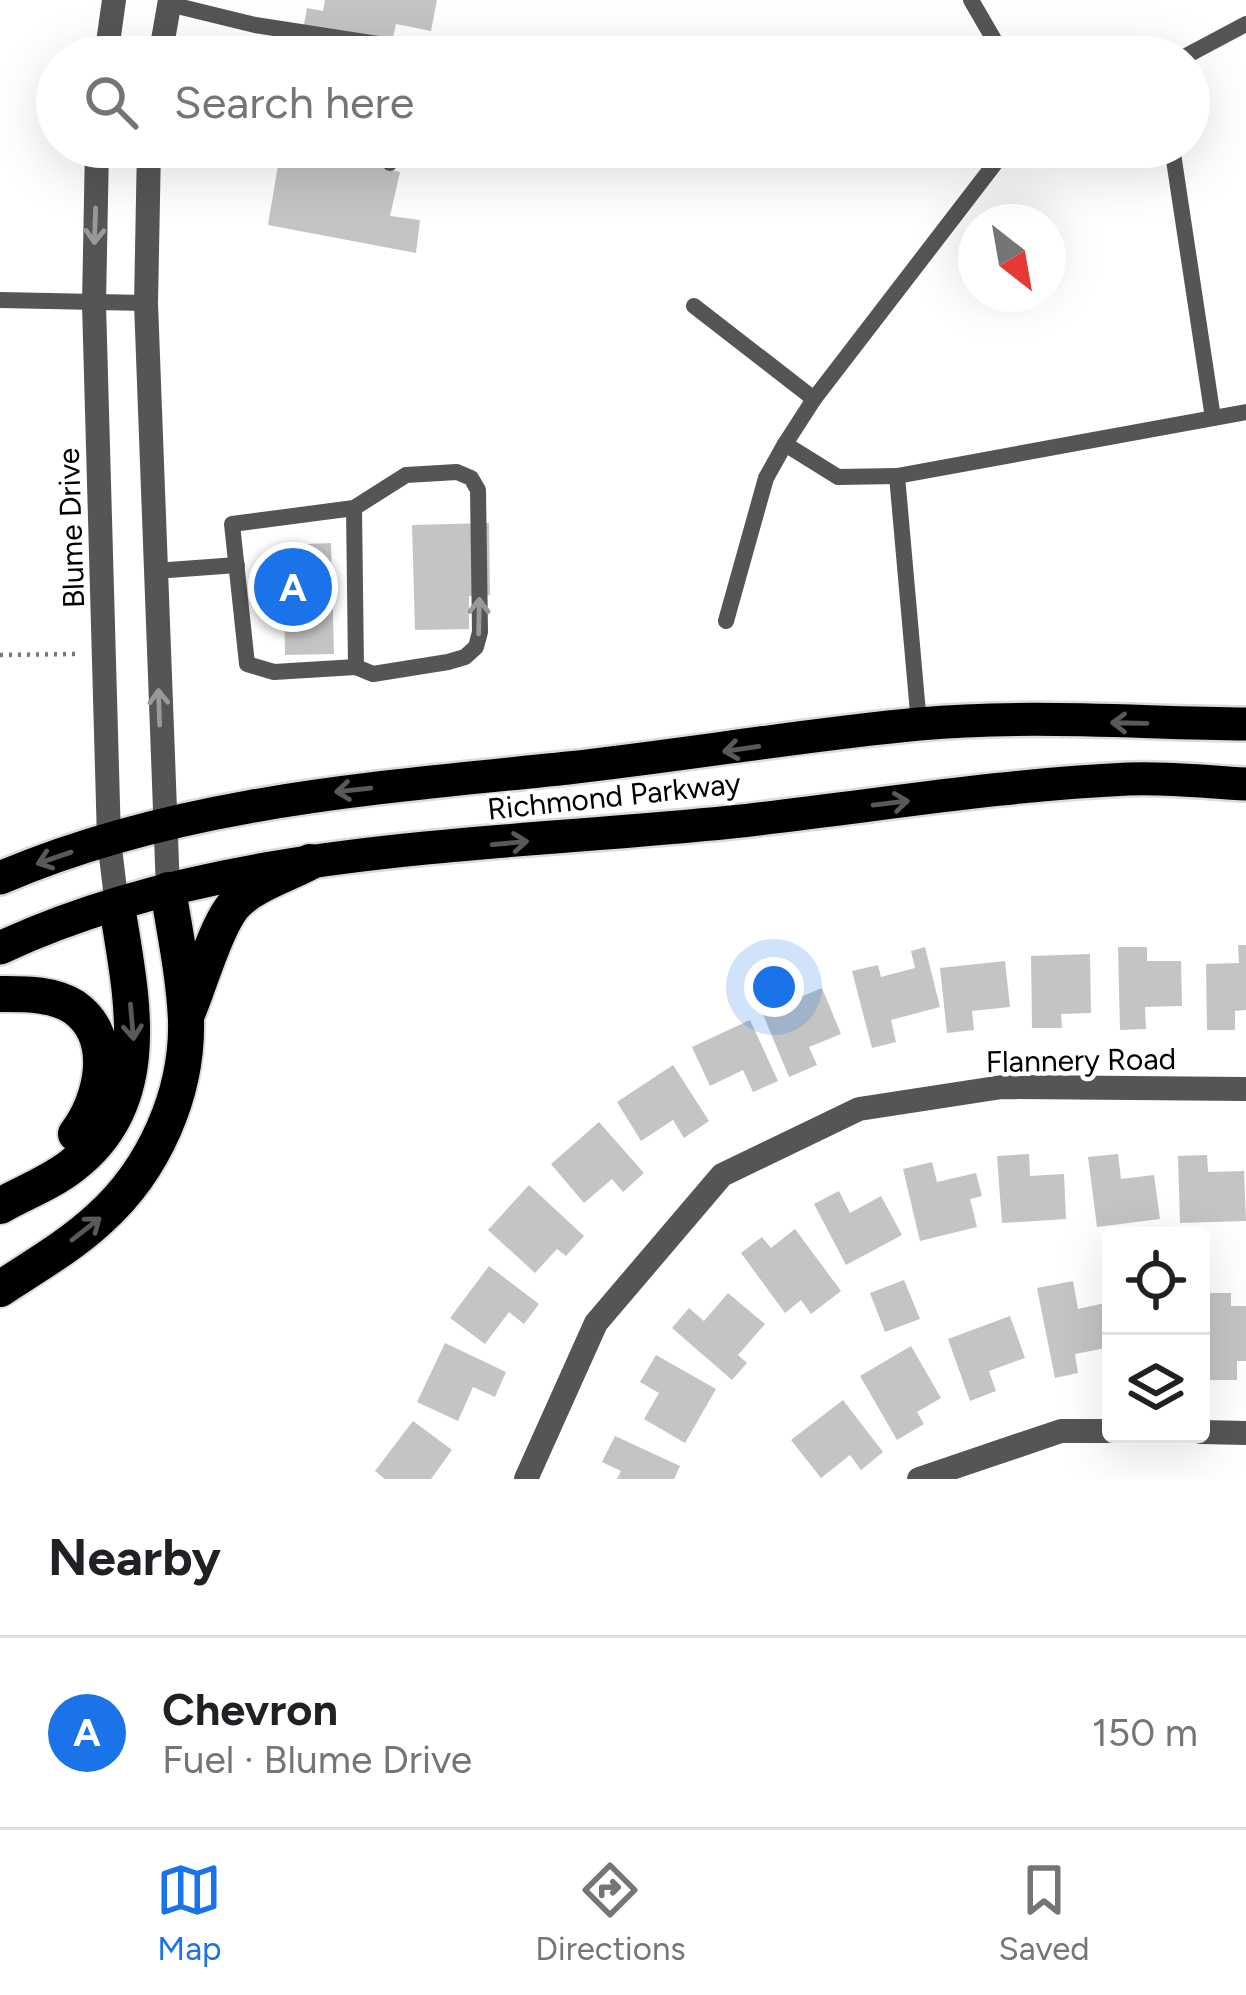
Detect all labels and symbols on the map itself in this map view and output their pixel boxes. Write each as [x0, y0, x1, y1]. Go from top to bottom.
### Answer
north arrow [958, 204, 1066, 312]
one-way arrow [83, 206, 106, 245]
street label: Blume Drive [50, 447, 92, 609]
pin: A [254, 542, 332, 632]
one-way arrow [468, 597, 491, 636]
one-way arrow [148, 688, 171, 727]
one-way arrow [1110, 711, 1149, 734]
one-way arrow [722, 738, 761, 760]
street label: Richmond Parkway [486, 764, 743, 828]
one-way arrow [334, 779, 373, 802]
one-way arrow [871, 791, 910, 813]
one-way arrow [490, 831, 529, 854]
one-way arrow [36, 849, 73, 870]
your location [744, 957, 804, 1017]
one-way arrow [121, 1002, 144, 1041]
street label: Flannery Road [985, 1040, 1177, 1080]
one-way arrow [69, 1216, 101, 1243]

